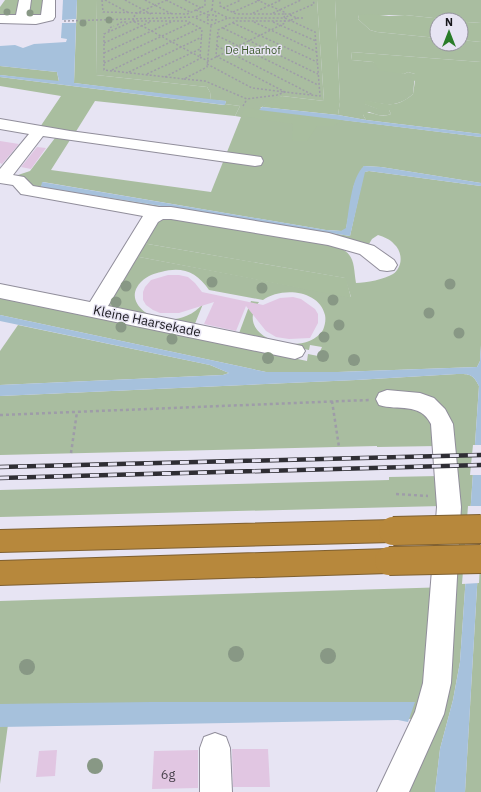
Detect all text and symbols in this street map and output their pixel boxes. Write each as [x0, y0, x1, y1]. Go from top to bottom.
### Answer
north arrow [429, 12, 469, 52]
text: N [445, 15, 453, 29]
park label: De Haarhof [225, 43, 281, 57]
street label: Kleine Haarsekade [92, 301, 202, 341]
house number: 6g [161, 766, 175, 783]

